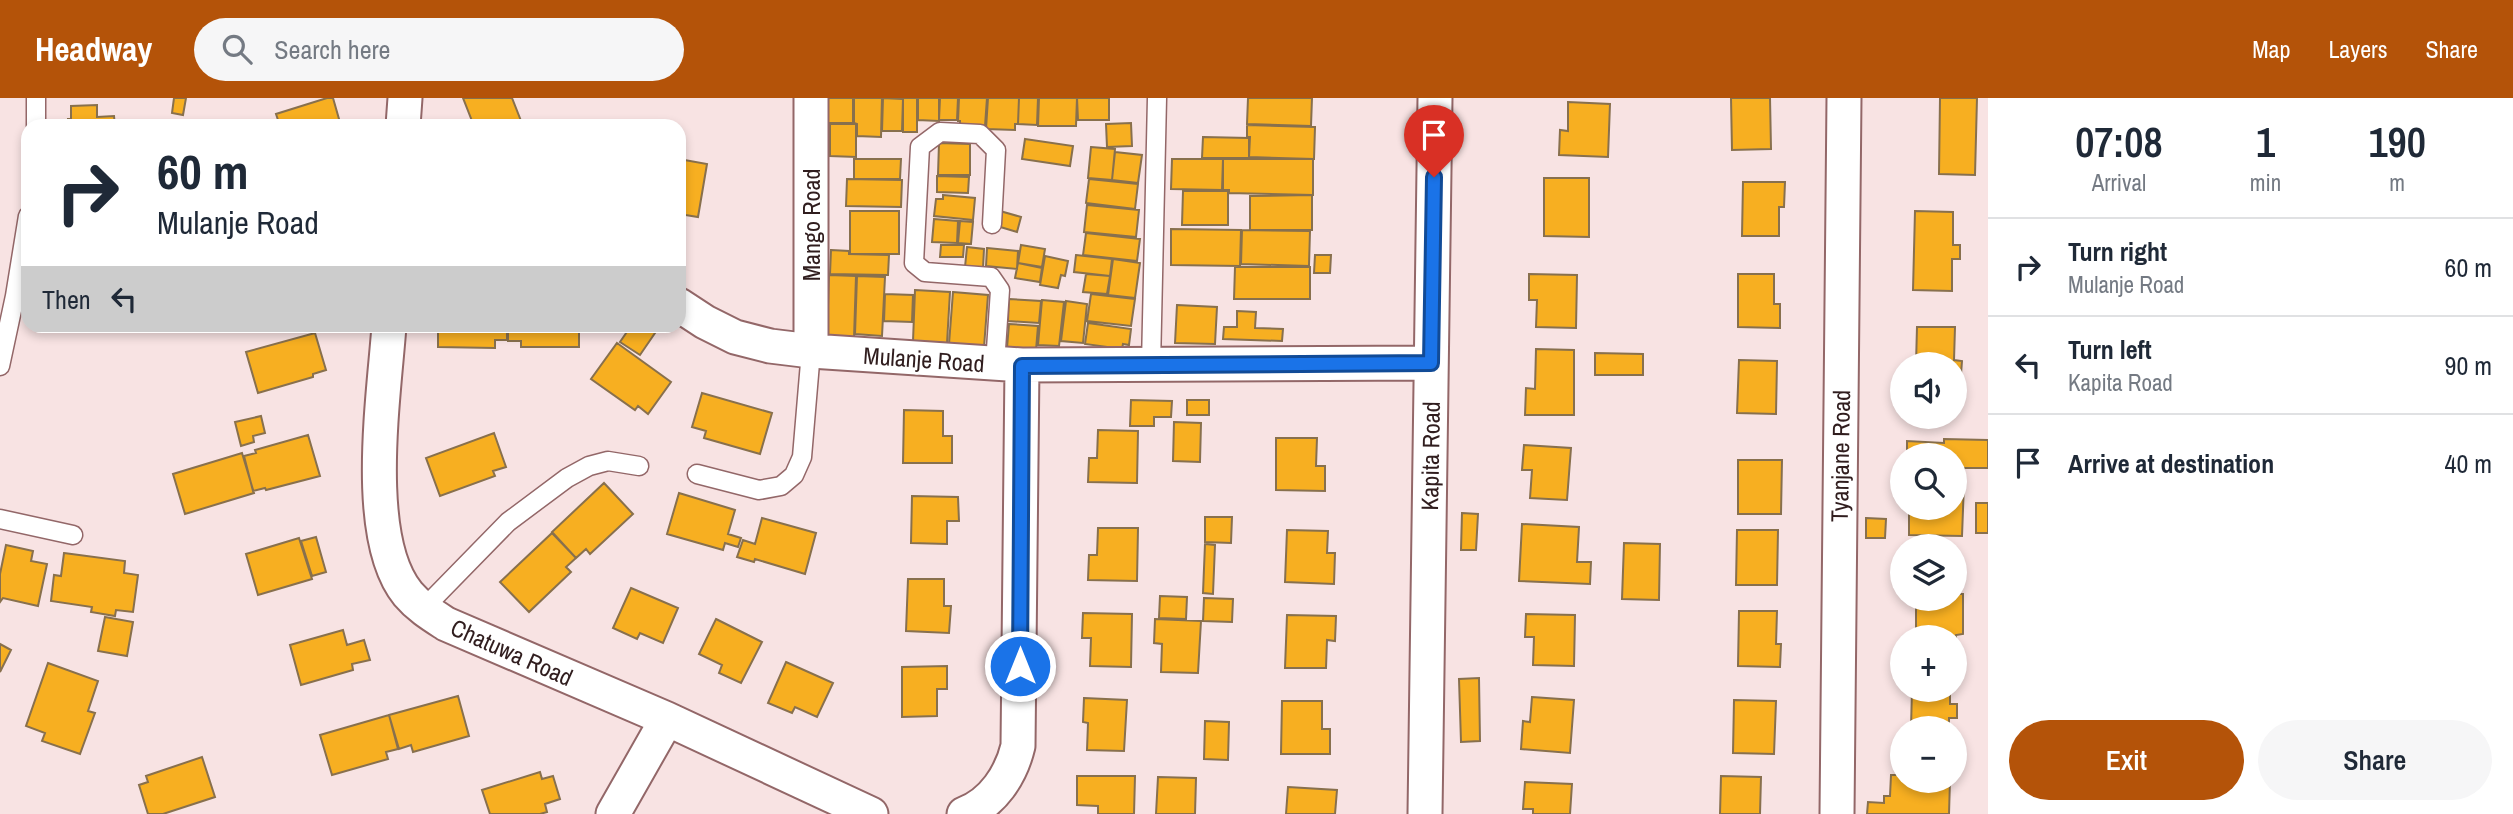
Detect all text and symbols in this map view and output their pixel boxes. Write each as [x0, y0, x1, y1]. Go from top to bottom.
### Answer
search box [194, 18, 684, 81]
text: Headway [35, 27, 152, 71]
icon: search [218, 30, 256, 68]
text: Search here [274, 32, 390, 67]
text: Map [2252, 33, 2290, 65]
text: Layers [2328, 33, 2387, 65]
text: Share [2425, 33, 2478, 65]
pin [1404, 105, 1464, 177]
text: 07:08 [2075, 114, 2163, 170]
text: 1 [2256, 114, 2275, 170]
text: 190 [2368, 114, 2426, 170]
icon: arrive [1415, 116, 1453, 154]
text: 60 m [157, 138, 249, 204]
icon: right [42, 147, 133, 238]
text: Arrival [2092, 167, 2146, 198]
text: min [2250, 167, 2281, 198]
text: m [2389, 167, 2405, 198]
street label: Mango Road [795, 169, 827, 281]
text: Mulanje Road [157, 201, 319, 244]
text: Turn right [2068, 234, 2167, 269]
icon: right [2009, 248, 2047, 286]
text: 60 m [2445, 250, 2492, 285]
text: Mulanje Road [2068, 269, 2184, 300]
icon: left [105, 280, 143, 318]
text: Then [42, 282, 91, 317]
text: Turn left [2068, 332, 2152, 367]
street label: Mulanje Road [862, 339, 986, 379]
icon: left [2009, 346, 2047, 384]
text: 90 m [2445, 348, 2492, 383]
map controls [1890, 352, 1967, 793]
button: sound [1890, 352, 1967, 429]
text: Kapita Road [2068, 367, 2173, 398]
street label: Tyanjane Road [1823, 390, 1857, 522]
street label: Kapita Road [1413, 401, 1447, 511]
button: search [1890, 443, 1967, 520]
icon: arrive [2009, 444, 2047, 482]
text: Arrive at destination [2068, 446, 2274, 481]
text: 40 m [2445, 446, 2492, 481]
button: layers [1890, 534, 1967, 611]
street label: Chatuwa Road [446, 611, 578, 693]
button: + [1890, 625, 1967, 702]
position arrow [983, 629, 1057, 703]
button: − [1890, 716, 1967, 793]
button: Exit [2009, 720, 2244, 800]
button: Share [2258, 720, 2492, 800]

